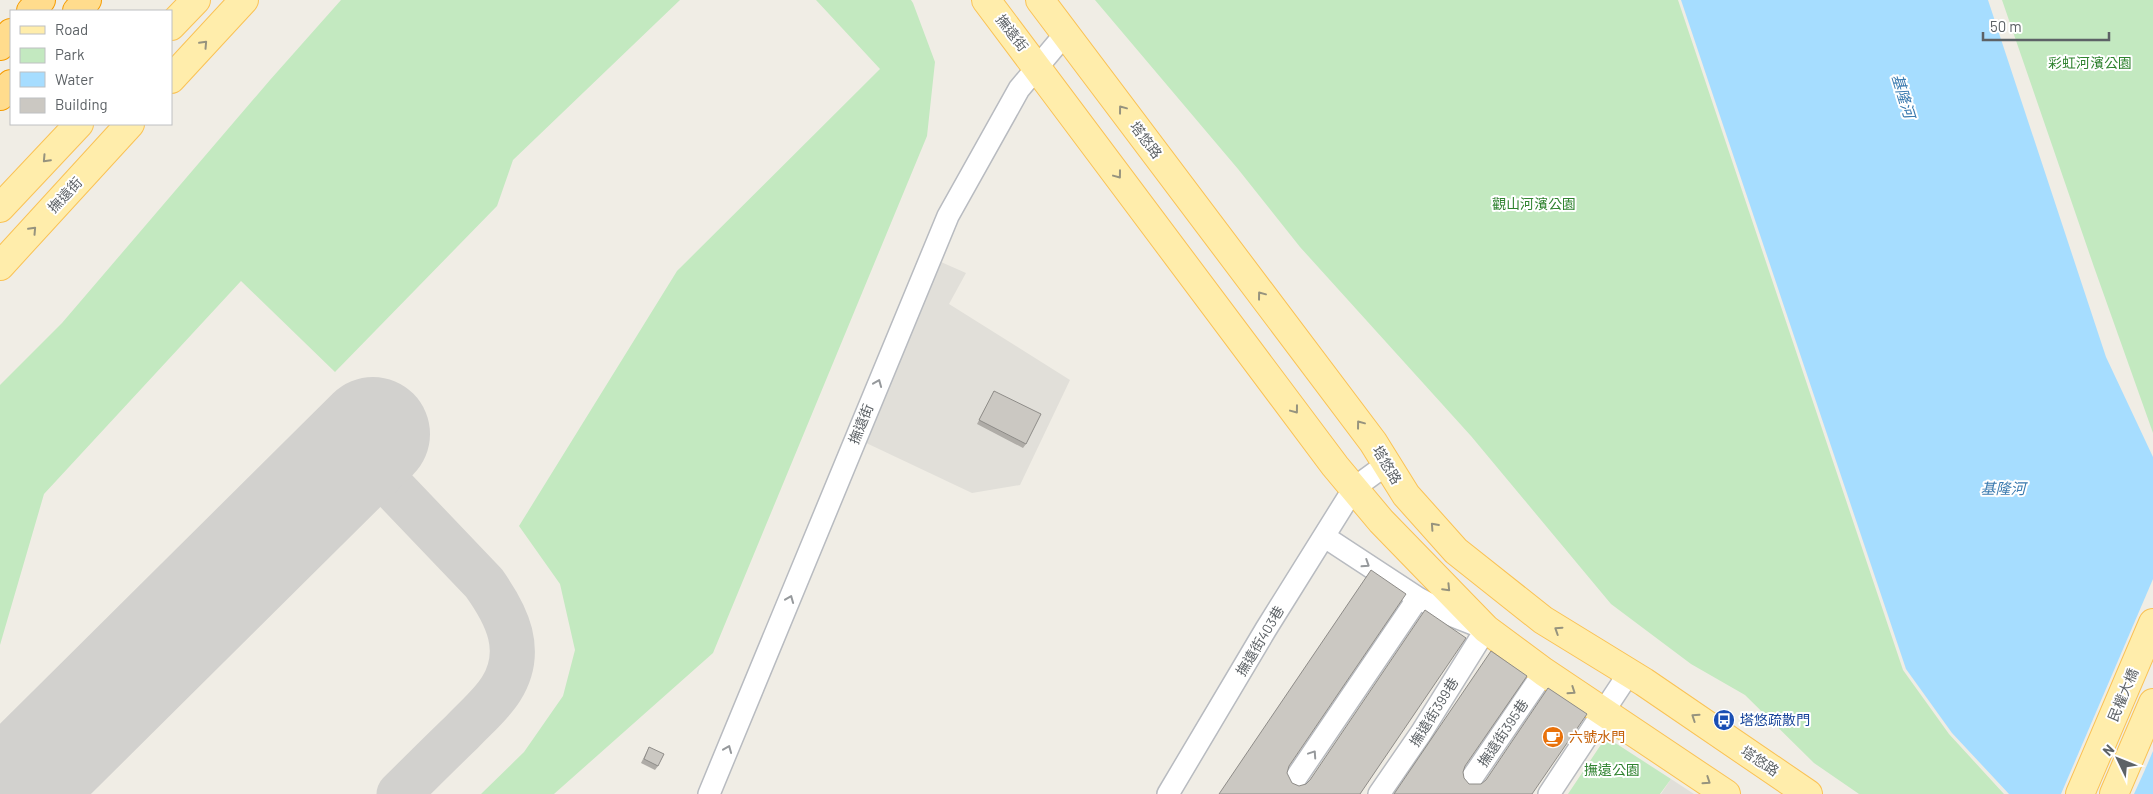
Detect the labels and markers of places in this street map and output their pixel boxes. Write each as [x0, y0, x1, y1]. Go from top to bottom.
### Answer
bus stop icon: 塔悠疏散門 [1712, 708, 1736, 732]
place label: 塔悠疏散門 [1740, 711, 1810, 728]
cafe icon: 六號水門 [1541, 725, 1565, 749]
place label: 六號水門 [1569, 728, 1625, 745]

